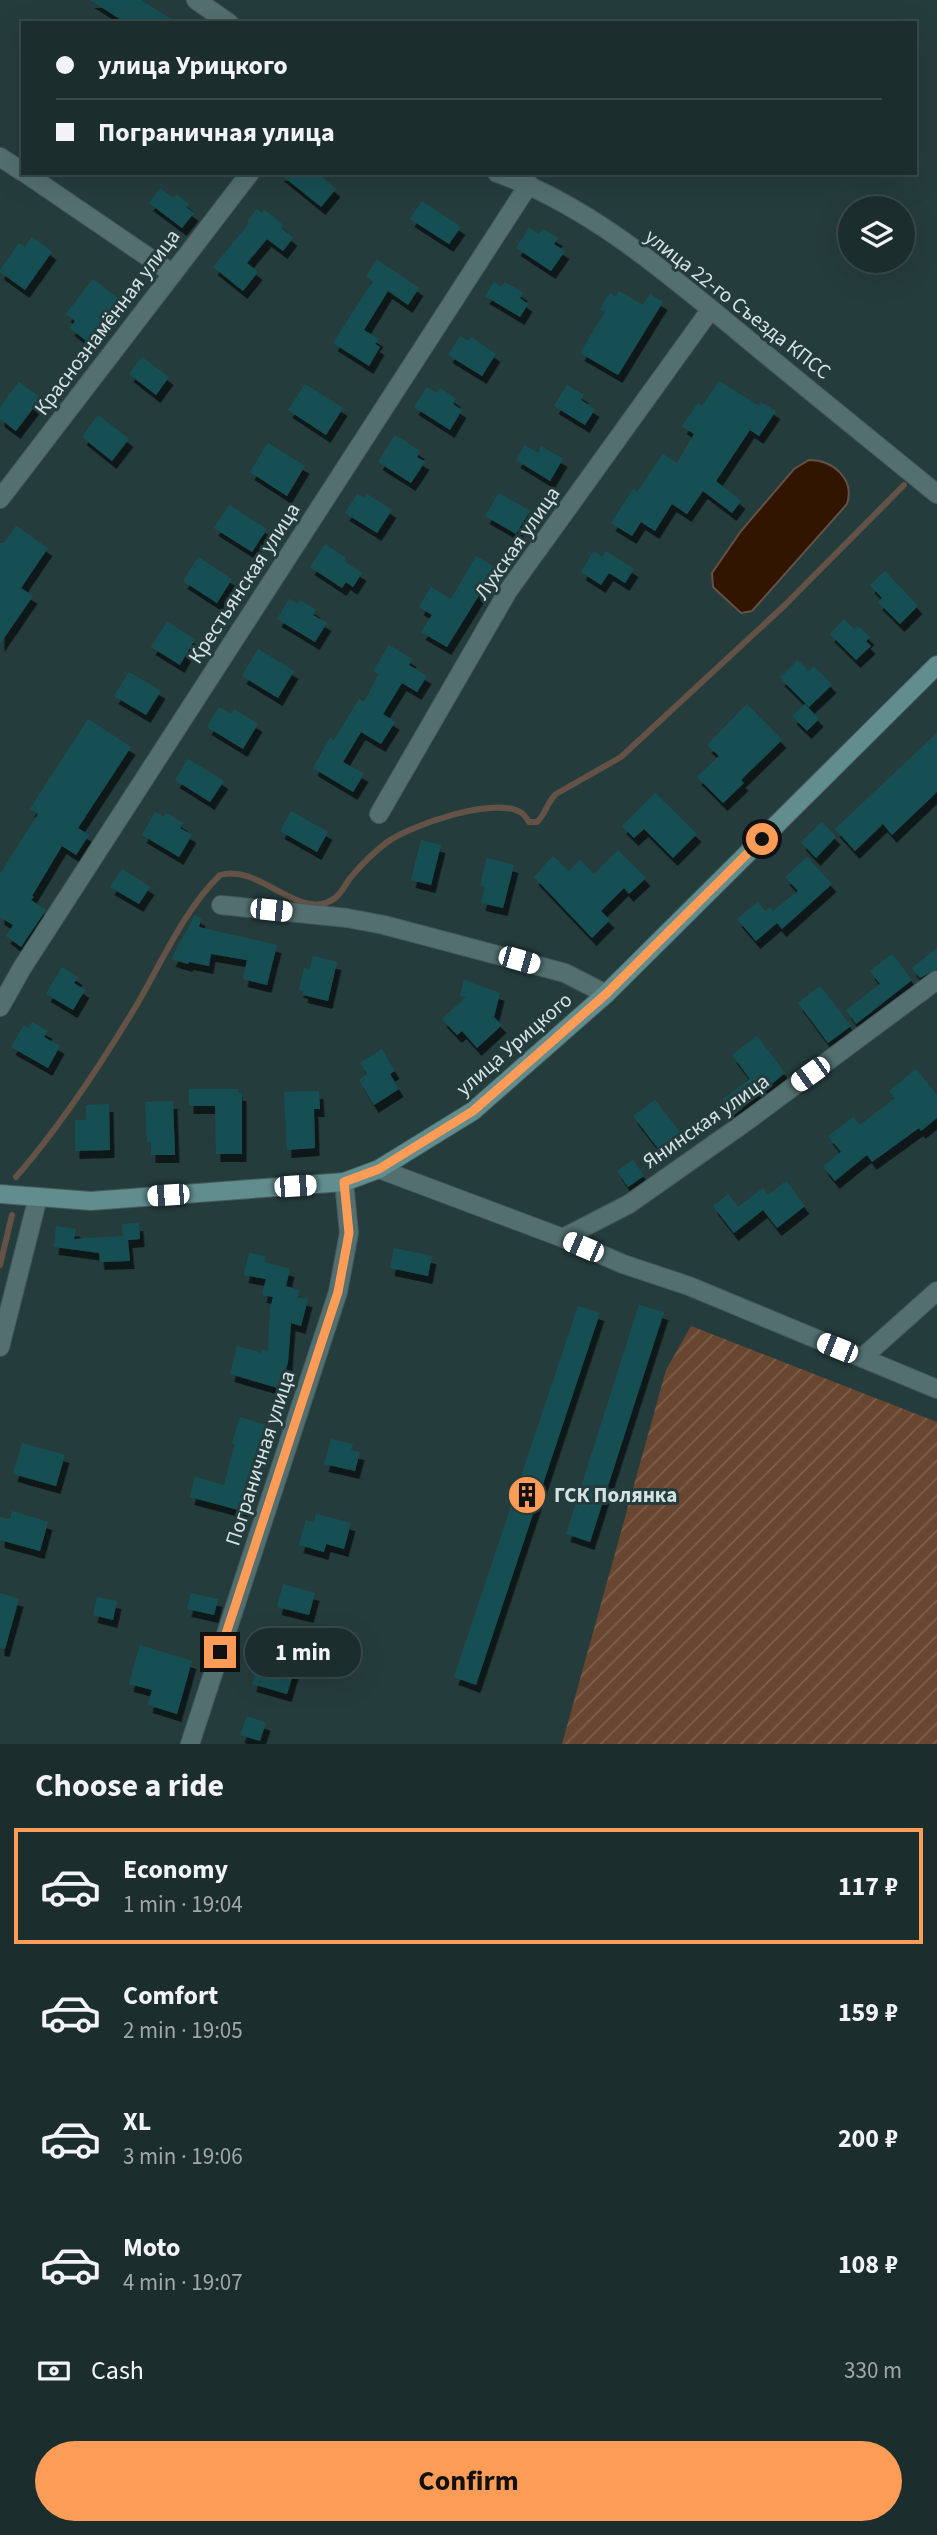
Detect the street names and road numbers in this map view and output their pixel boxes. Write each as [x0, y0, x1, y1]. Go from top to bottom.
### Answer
street label: улица 22-го Съезда КПСС [639, 222, 837, 386]
street label: Краснознамённая улица [27, 223, 187, 421]
street label: Лухская улица [467, 480, 567, 606]
street label: Крестьянская улица [181, 497, 307, 669]
street label: улица Урицкого [449, 985, 579, 1103]
street label: Янинская улица [637, 1066, 775, 1176]
street label: Пограничная улица [218, 1367, 302, 1549]

